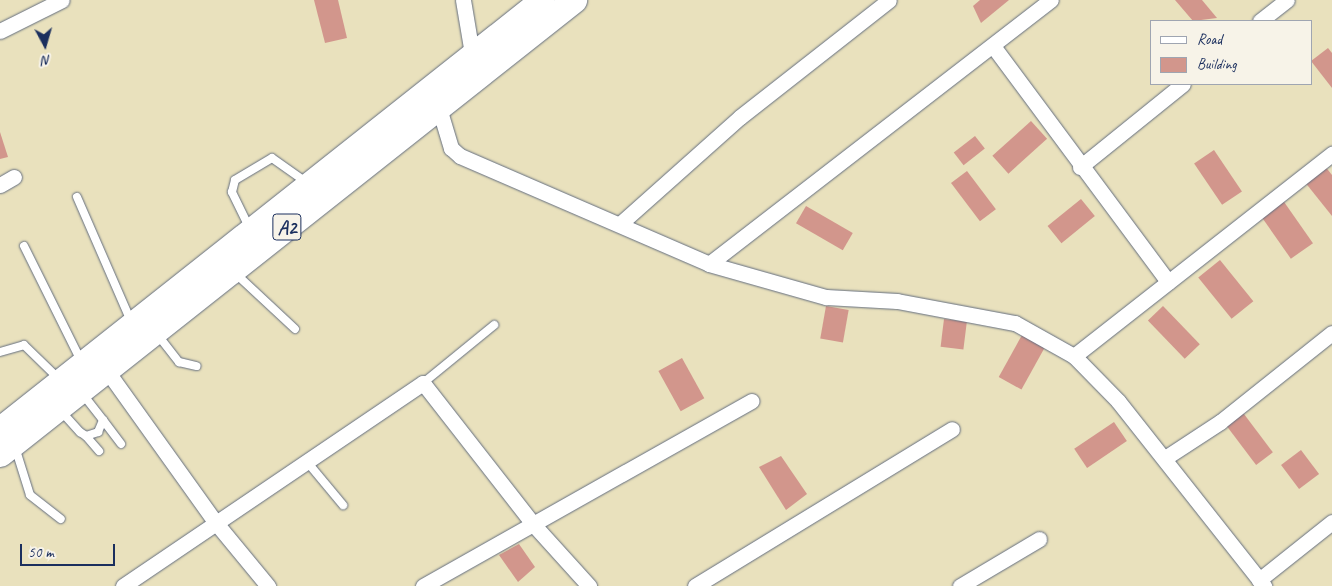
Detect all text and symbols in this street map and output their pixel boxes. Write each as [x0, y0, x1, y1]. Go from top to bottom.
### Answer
north arrow [20, 20, 70, 70]
legend [1150, 20, 1312, 85]
text: Road [1197, 30, 1222, 49]
text: N [41, 52, 52, 69]
text: Building [1197, 55, 1236, 74]
road number: A2 [272, 210, 302, 244]
scale bar [22, 534, 118, 566]
text: 50 m [28, 543, 54, 562]

